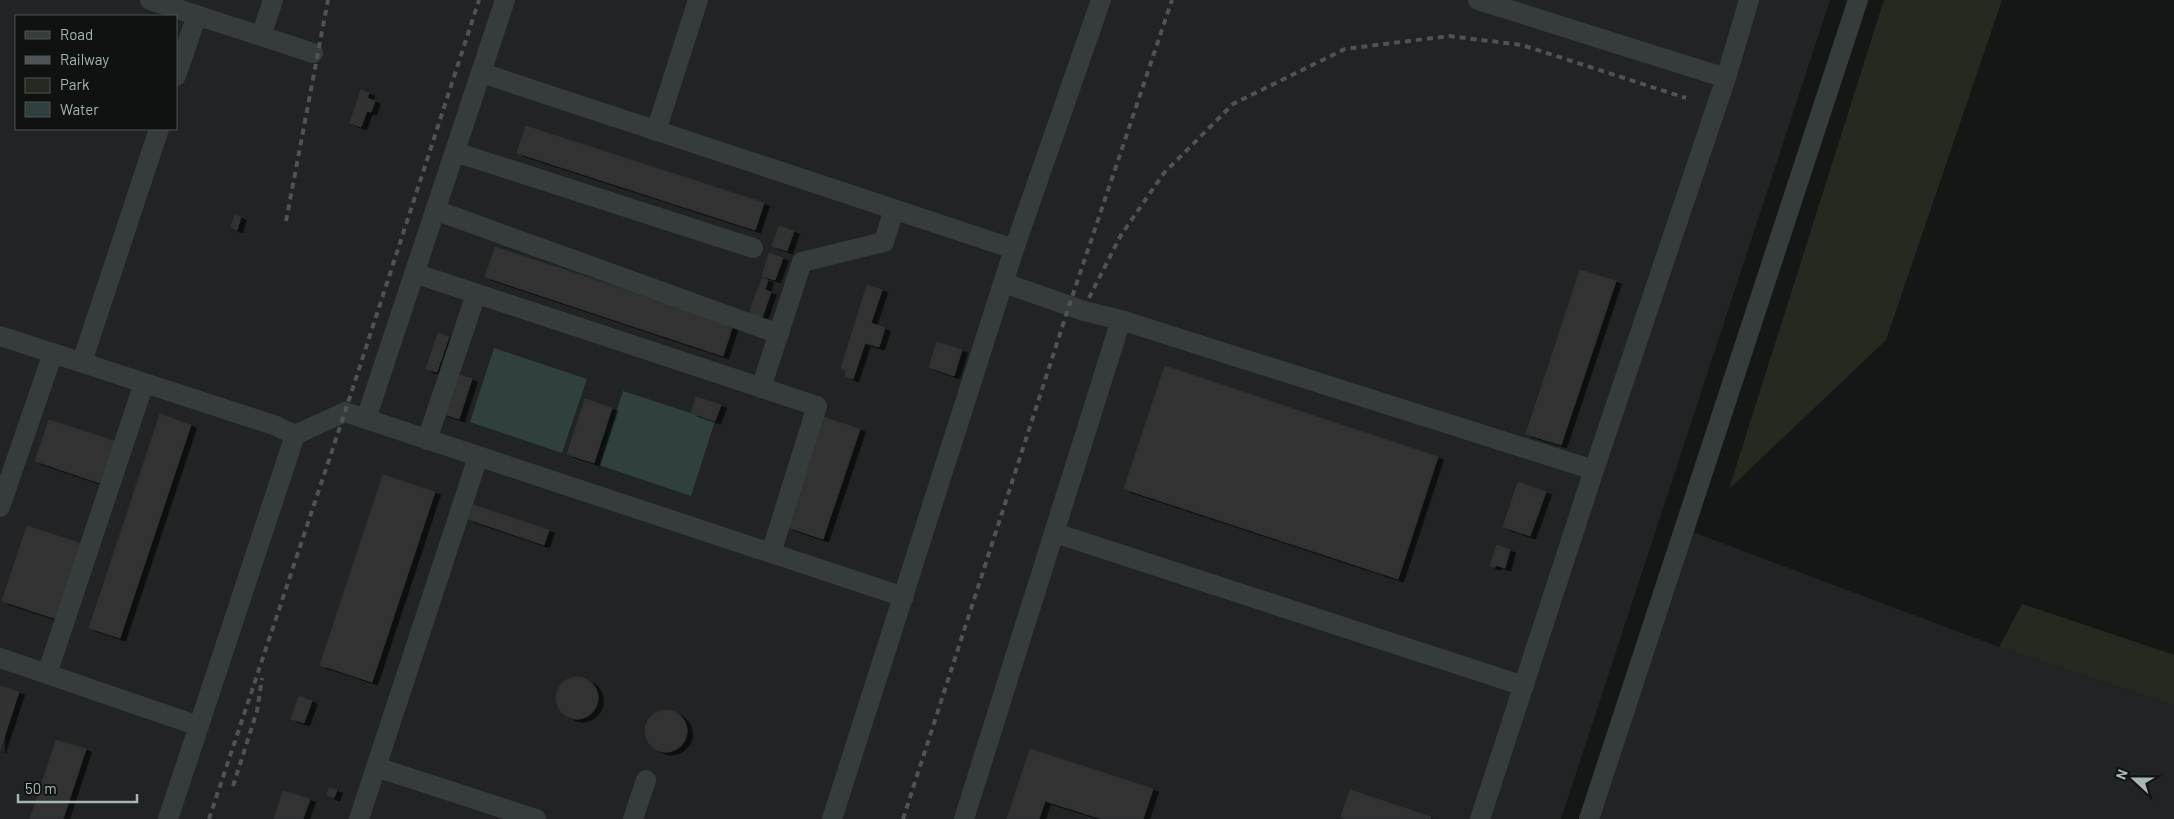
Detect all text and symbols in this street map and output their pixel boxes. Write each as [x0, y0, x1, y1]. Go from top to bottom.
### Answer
legend [15, 15, 178, 130]
text: Road [60, 25, 93, 43]
text: Railway [60, 50, 109, 68]
text: Park [60, 75, 90, 93]
text: Water [60, 100, 99, 118]
north arrow [2109, 754, 2159, 804]
text: N [2112, 767, 2131, 782]
scale bar [18, 772, 136, 804]
text: 50 m [25, 779, 57, 797]

